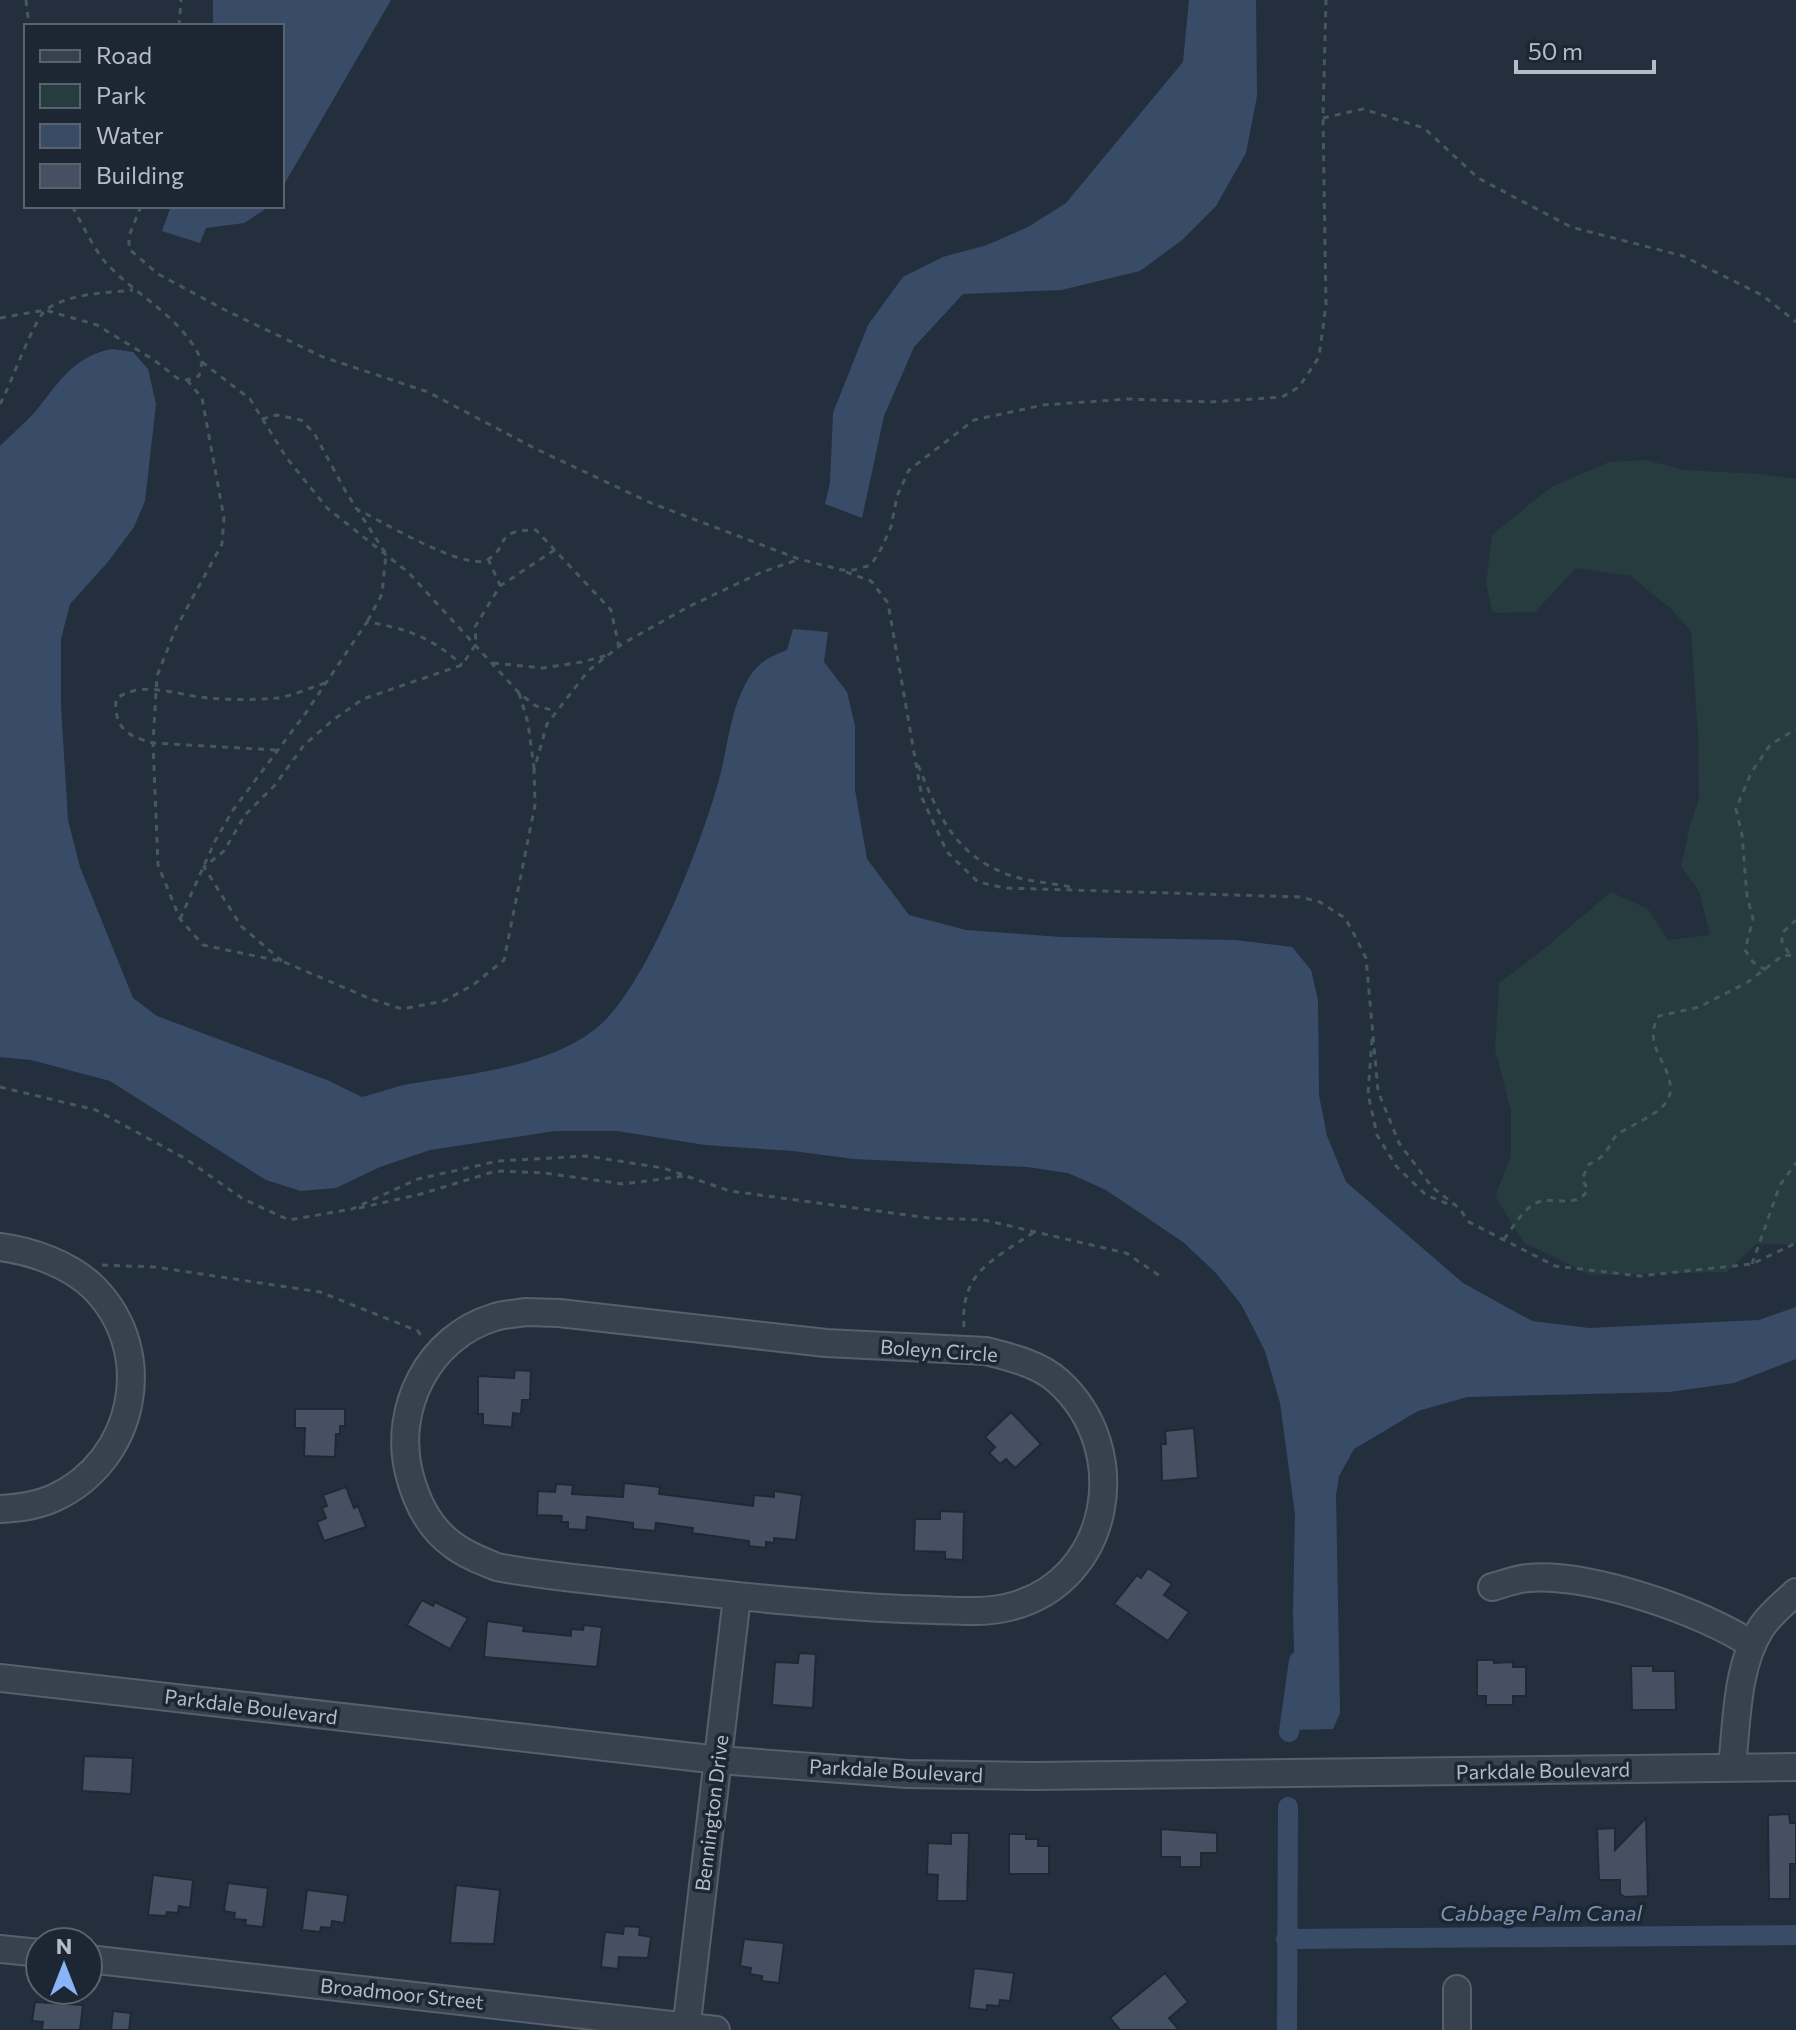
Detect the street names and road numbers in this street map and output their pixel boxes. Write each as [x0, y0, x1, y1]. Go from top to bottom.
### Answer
street label: Boleyn Circle [879, 1334, 999, 1366]
street label: Parkdale Boulevard [163, 1683, 339, 1729]
street label: Bennington Drive [690, 1733, 733, 1892]
street label: Parkdale Boulevard [809, 1753, 984, 1787]
street label: Parkdale Boulevard [1456, 1756, 1630, 1784]
street label: Broadmoor Street [319, 1972, 485, 2014]

